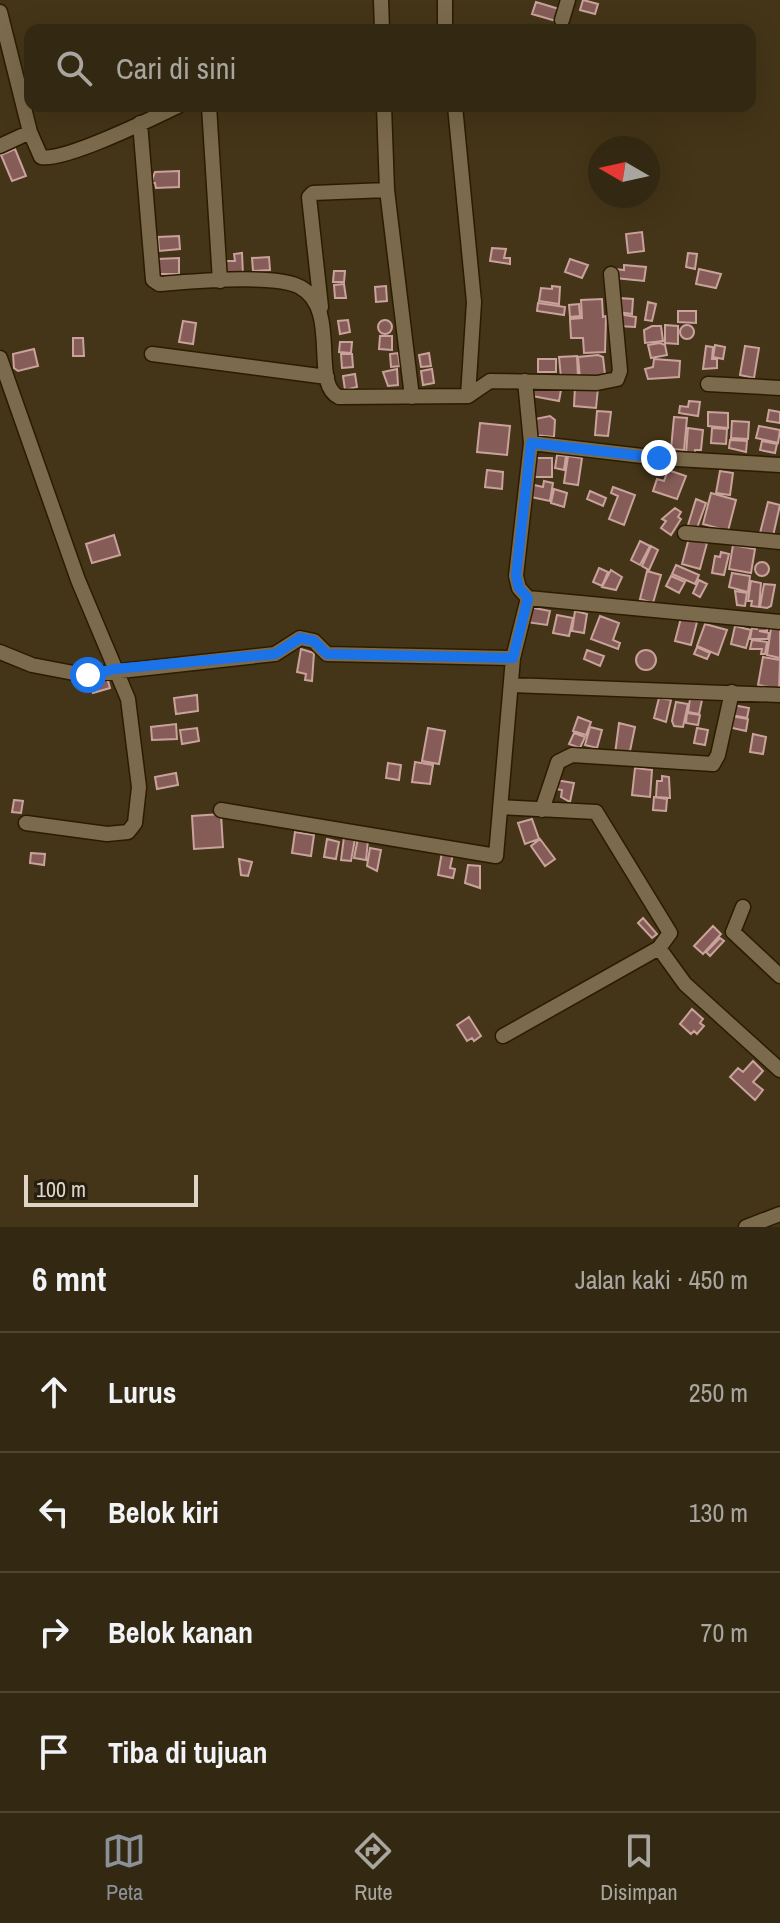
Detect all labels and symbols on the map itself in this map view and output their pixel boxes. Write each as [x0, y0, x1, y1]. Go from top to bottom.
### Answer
north arrow [588, 136, 660, 208]
route end [641, 440, 677, 476]
route start [70, 657, 106, 693]
scale bar [24, 1171, 198, 1207]

